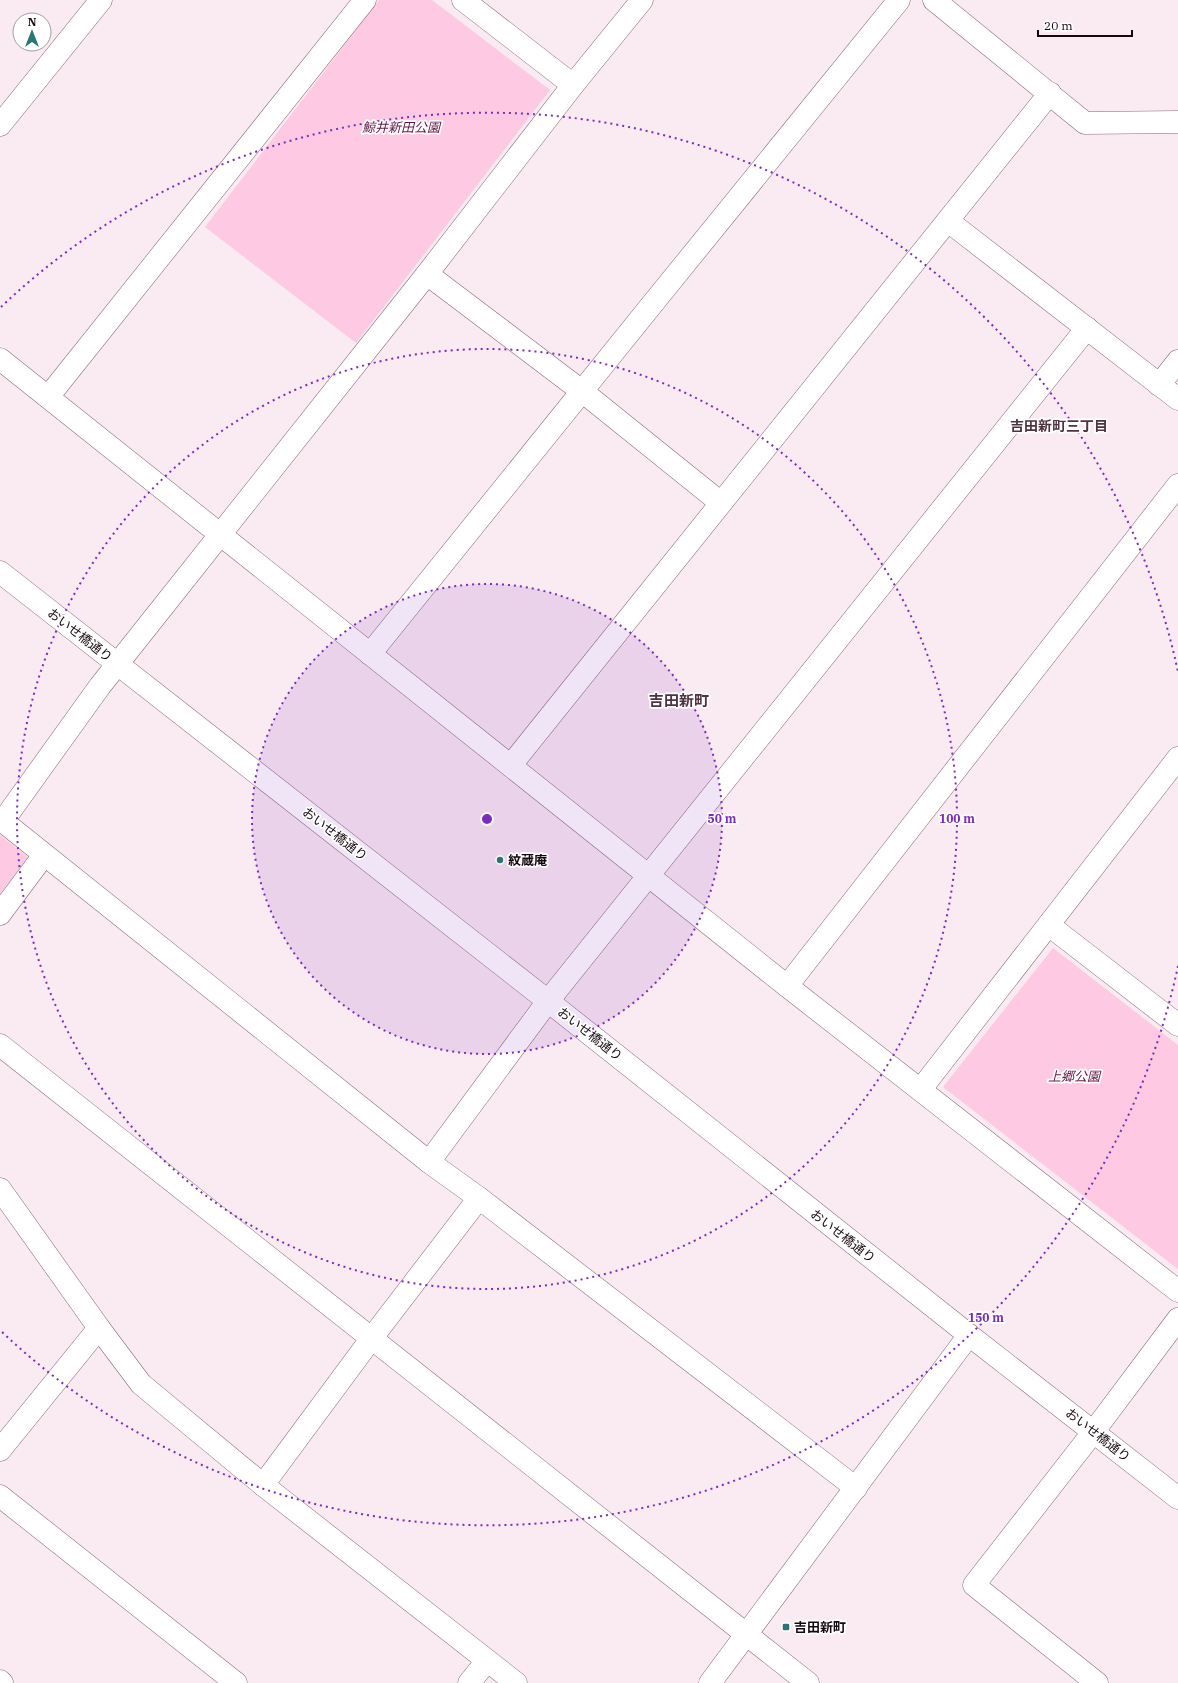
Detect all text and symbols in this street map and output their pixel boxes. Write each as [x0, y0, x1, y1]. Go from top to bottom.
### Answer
north arrow [12, 12, 52, 52]
scale bar [1038, 12, 1132, 38]
text: N [28, 15, 37, 29]
text: 20 m [1044, 18, 1073, 33]
park label: 鯨井新田公園 [362, 119, 442, 136]
district label: 吉田新町三丁目 [1010, 417, 1108, 435]
street label: おいせ橋通り [44, 604, 116, 666]
district label: 吉田新町 [649, 691, 709, 710]
street label: おいせ橋通り [299, 803, 371, 865]
text: 50 m [708, 811, 737, 826]
text: 100 m [939, 811, 975, 826]
centre of rings [480, 812, 494, 826]
place label: 紋蔵庵 [508, 852, 547, 869]
marker: 紋蔵庵 [495, 855, 505, 865]
street label: おいせ橋通り [554, 1003, 626, 1065]
park label: 上郷公園 [1048, 1068, 1102, 1085]
street label: おいせ橋通り [807, 1205, 879, 1267]
text: 150 m [968, 1310, 1004, 1325]
street label: おいせ橋通り [1062, 1404, 1134, 1466]
place label: 吉田新町 [794, 1619, 846, 1636]
marker: 吉田新町 [781, 1622, 791, 1632]

